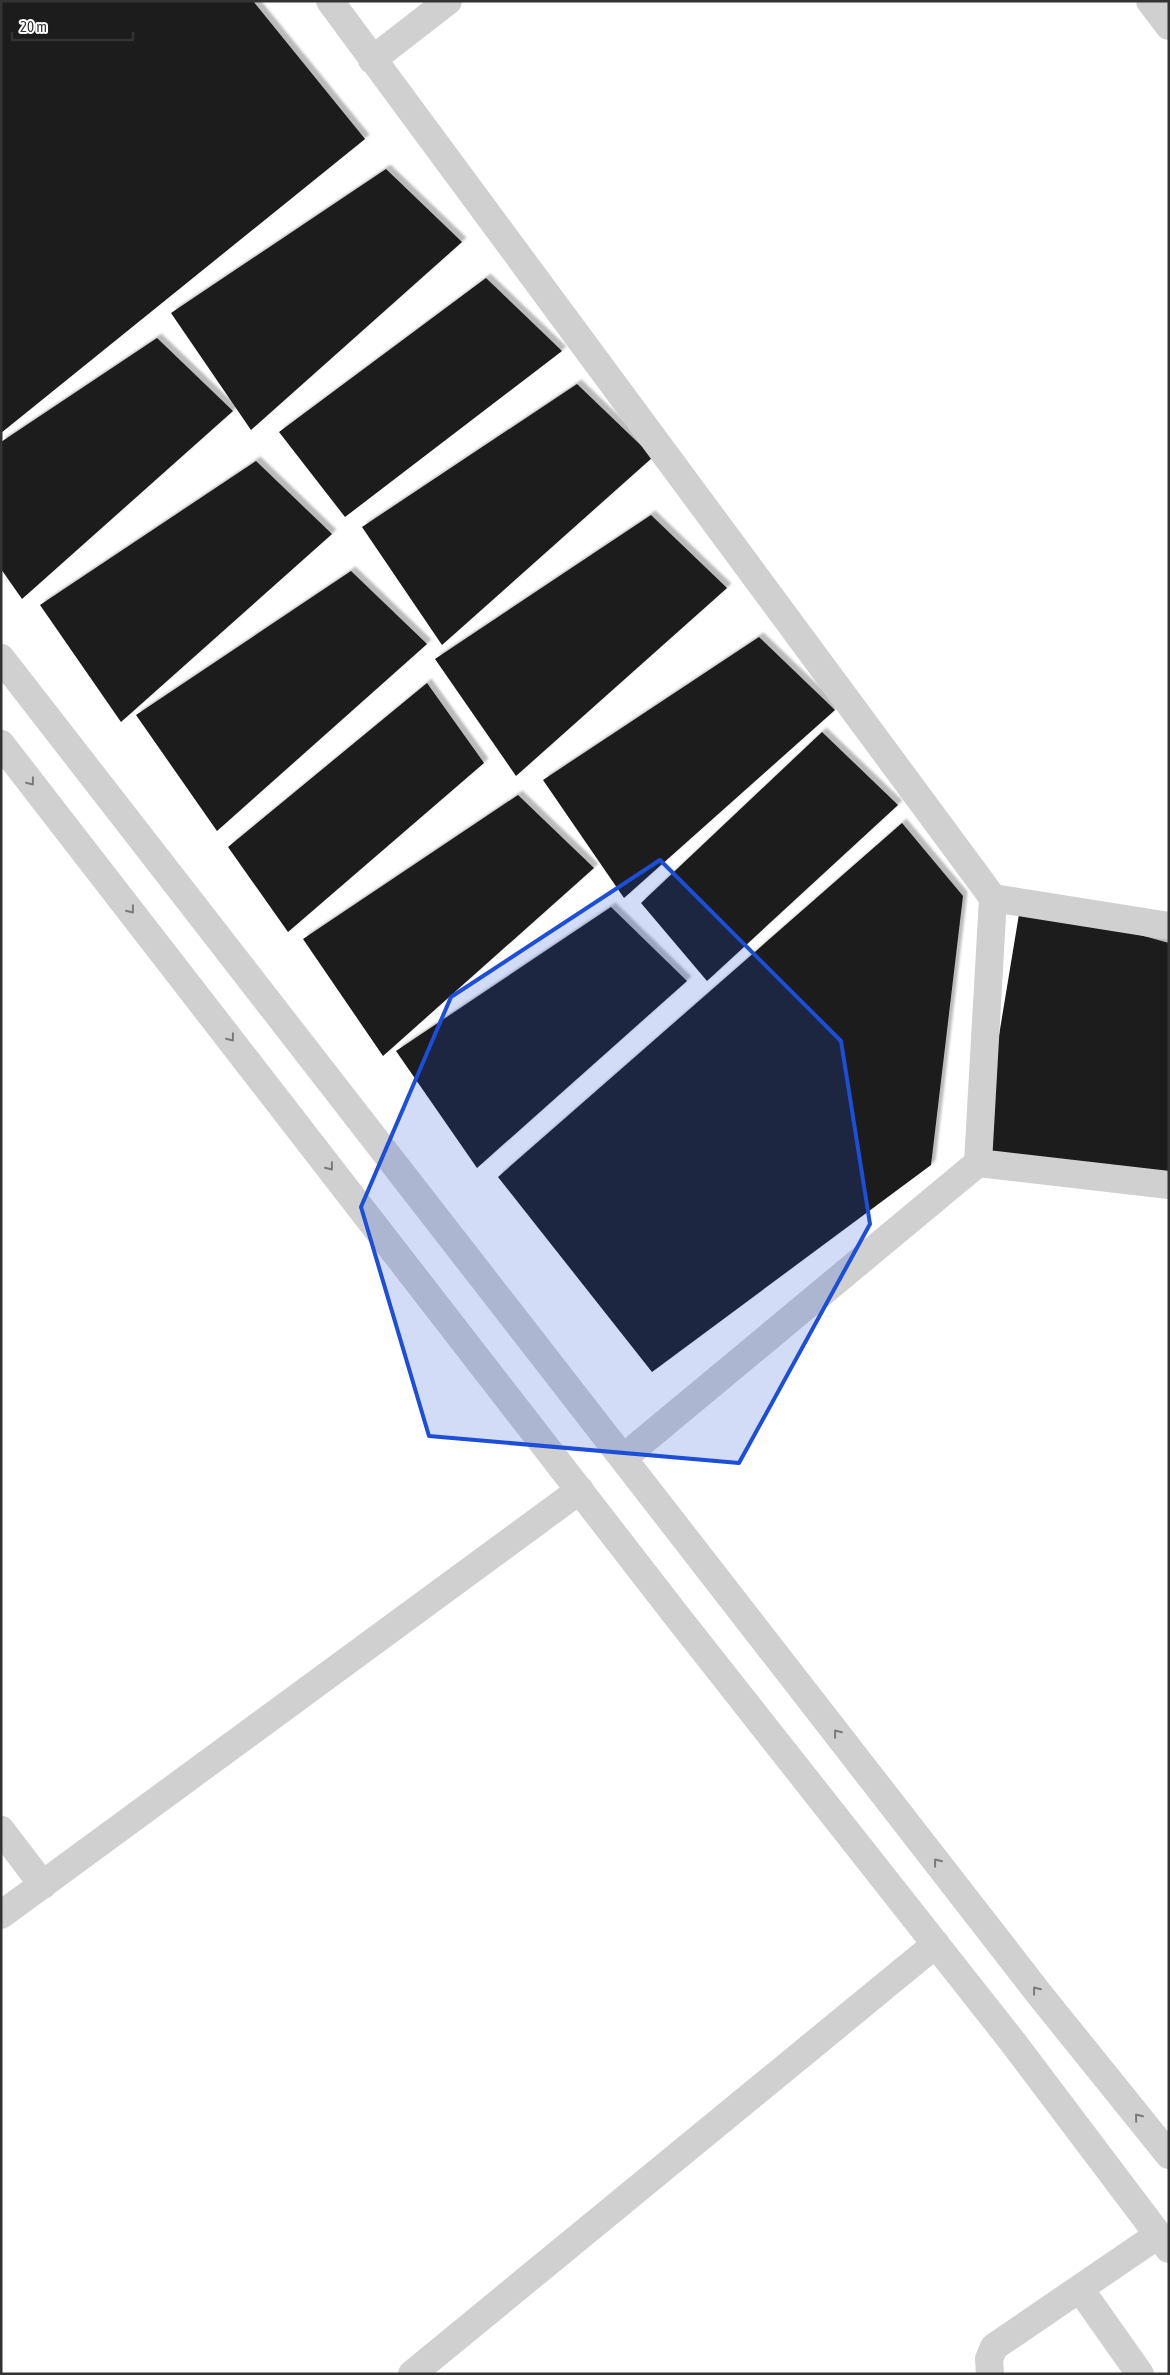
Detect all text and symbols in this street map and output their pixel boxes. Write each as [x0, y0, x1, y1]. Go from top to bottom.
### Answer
scale bar [12, 10, 134, 42]
text: 20 m [20, 18, 47, 35]
one-way arrow [26, 776, 34, 785]
one-way arrow [125, 904, 134, 914]
one-way arrow [225, 1033, 234, 1042]
one-way arrow [325, 1161, 333, 1170]
one-way arrow [834, 1729, 843, 1739]
one-way arrow [934, 1859, 942, 1868]
one-way arrow [1034, 1987, 1042, 1996]
one-way arrow [1136, 2114, 1144, 2123]

